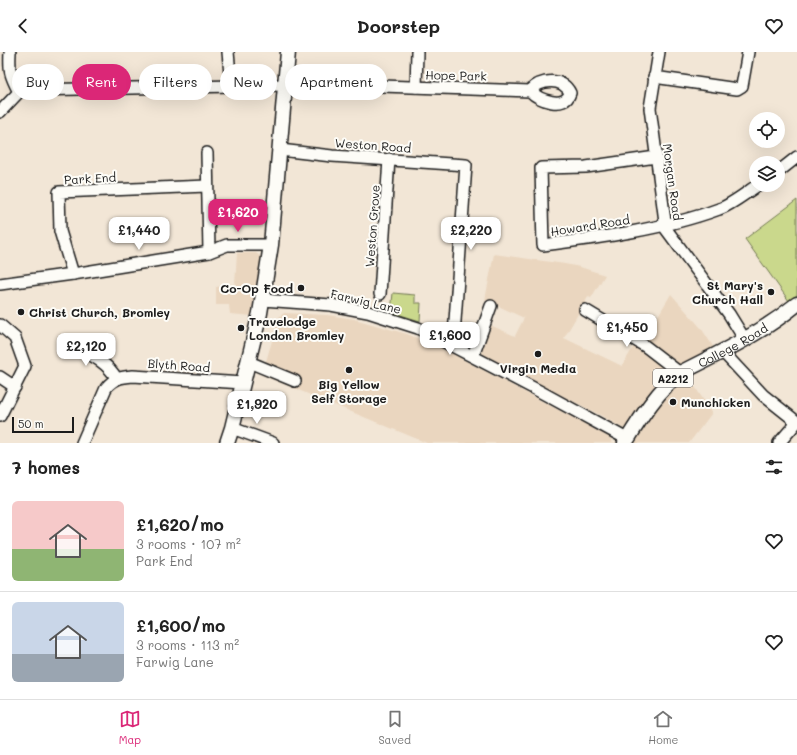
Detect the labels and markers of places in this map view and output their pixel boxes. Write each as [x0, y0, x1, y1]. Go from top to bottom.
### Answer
pin: £1,620 [205, 199, 271, 233]
pin: £1,440 [106, 217, 172, 251]
pin: £2,220 [438, 217, 504, 251]
place label: St Mary's Church Hall [692, 277, 763, 307]
place label: Co-Op Food [220, 280, 293, 296]
marker: Co-Op Food [296, 283, 306, 293]
marker: St Mary's Church Hall [766, 287, 776, 297]
place label: Christ Church, Bromley [29, 304, 171, 320]
marker: Christ Church, Bromley [16, 307, 26, 317]
place label: Travelodge London Bromley [249, 313, 345, 343]
pin: £1,450 [594, 314, 660, 348]
pin: £1,600 [417, 322, 483, 356]
marker: Travelodge London Bromley [236, 323, 246, 333]
pin: £2,120 [53, 333, 119, 367]
marker: Virgin Media [533, 349, 543, 359]
place label: Virgin Media [500, 360, 576, 376]
marker: Big Yellow Self Storage [344, 365, 354, 375]
place label: Big Yellow Self Storage [311, 376, 387, 406]
pin: £1,920 [224, 391, 290, 425]
place label: Munchicken [681, 394, 750, 410]
marker: Munchicken [668, 397, 678, 407]

